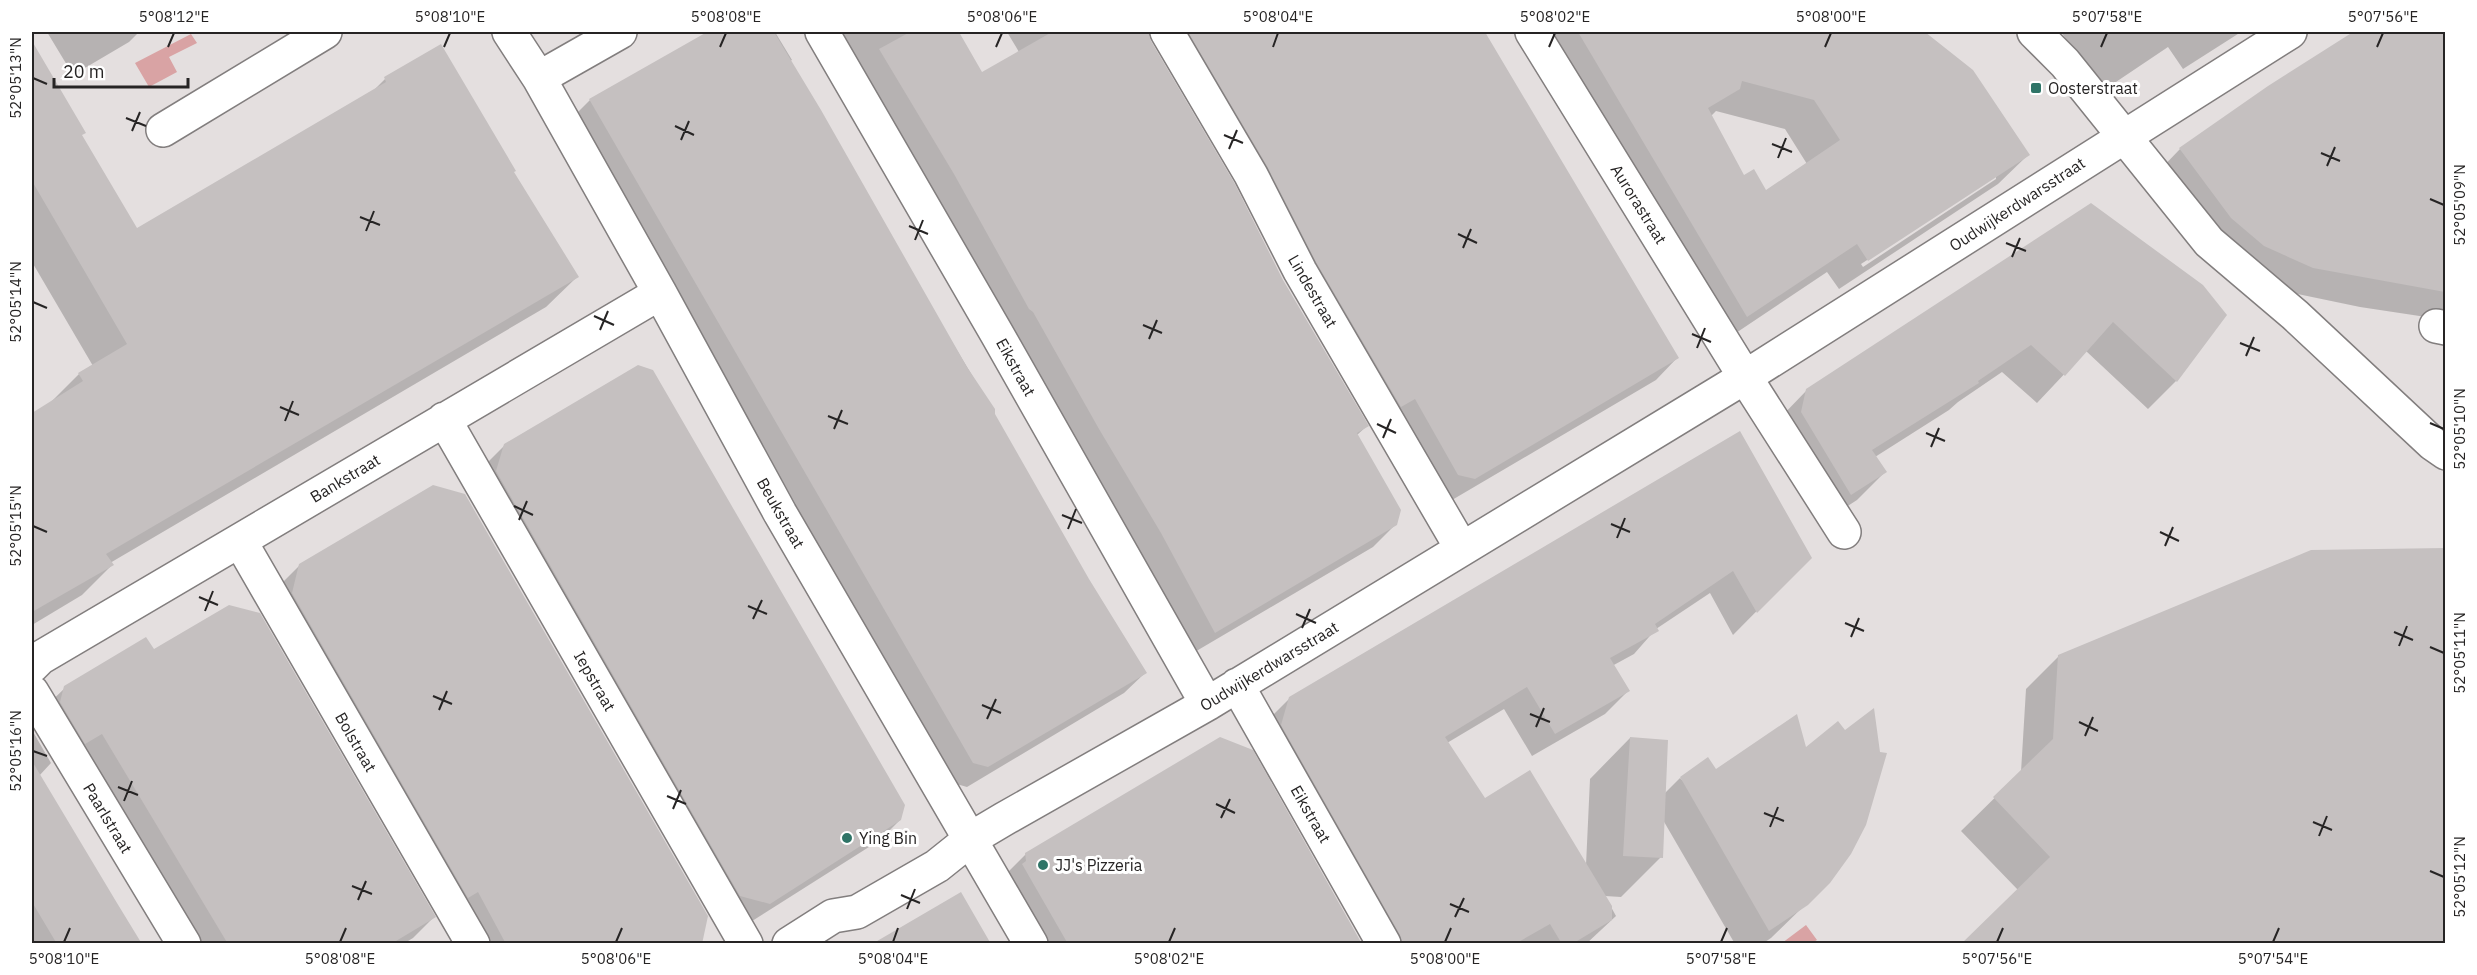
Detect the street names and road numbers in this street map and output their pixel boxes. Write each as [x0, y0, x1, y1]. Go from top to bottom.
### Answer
street label: Oudwijkerdwarsstraat [1945, 153, 2089, 255]
street label: Aurorastraat [1607, 160, 1671, 248]
street label: Lindestraat [1284, 251, 1342, 331]
street label: Eikstraat [992, 334, 1040, 400]
street label: Bankstraat [306, 449, 384, 507]
street label: Beukstraat [753, 474, 809, 552]
street label: Oudwijkerdwarsstraat [1196, 617, 1342, 715]
street label: Iepstraat [570, 647, 620, 715]
street label: Bolstraat [331, 709, 381, 775]
street label: Paarlstraat [79, 779, 137, 857]
street label: Eikstraat [1286, 782, 1336, 846]

